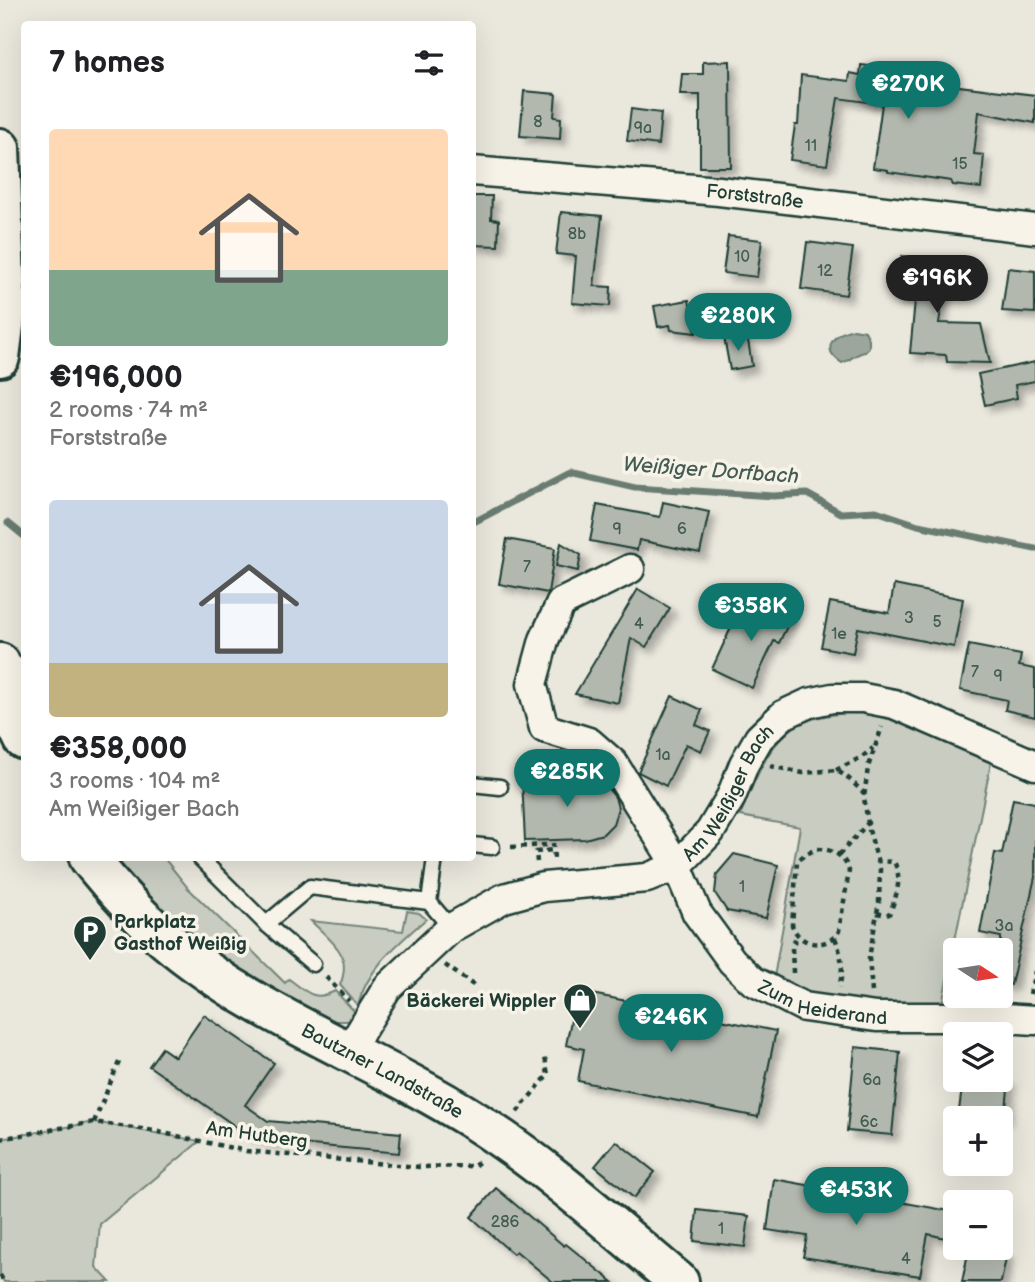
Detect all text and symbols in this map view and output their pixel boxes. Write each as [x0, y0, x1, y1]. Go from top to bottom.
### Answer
icon: filters [410, 44, 448, 82]
text: 7 homes [49, 45, 165, 81]
pin: €270K [859, 61, 957, 121]
text: €270K [871, 70, 945, 98]
house number: 8 [533, 113, 543, 132]
house number: 9a [634, 119, 652, 138]
house number: 11 [805, 137, 817, 156]
house number: 15 [952, 155, 968, 174]
icon: home [186, 175, 312, 301]
street label: Forststraße [705, 180, 805, 214]
house number: 8b [568, 225, 586, 244]
house number: 10 [734, 248, 750, 267]
pin: €196K [888, 256, 986, 315]
house number: 12 [817, 262, 833, 281]
text: €196K [902, 264, 972, 292]
pin: €280K [689, 294, 787, 353]
text: €280K [701, 302, 775, 330]
text: €196,000 [49, 360, 183, 396]
text: 2 rooms · 74 m² [49, 396, 208, 424]
text: Forststraße [49, 424, 167, 452]
water label: Weißiger Dorfbach [622, 452, 800, 489]
house number: 9 [612, 520, 622, 539]
house number: 6 [677, 520, 687, 539]
icon: home [186, 546, 312, 672]
house number: 7 [523, 558, 531, 577]
pin: €358K [702, 584, 800, 643]
text: €358K [714, 592, 788, 620]
house number: 3 [904, 609, 914, 628]
house number: 5 [932, 613, 942, 632]
house number: 4 [634, 615, 644, 634]
house number: 1e [831, 625, 847, 644]
house number: 7 [971, 663, 979, 682]
house number: 9 [993, 667, 1003, 686]
street label: Am Weißiger Bach [678, 720, 779, 867]
text: €358,000 [49, 731, 187, 767]
house number: 1a [655, 746, 671, 765]
pin: €285K [518, 750, 616, 809]
text: €285K [530, 758, 604, 786]
text: 3 rooms · 104 m² [49, 767, 220, 795]
text: Am Weißiger Bach [49, 795, 239, 823]
house number: 1 [739, 878, 745, 897]
place label: Parkplatz Gasthof Weißig [114, 911, 247, 956]
parking icon: Parkplatz Gasthof Weißig [71, 913, 109, 962]
house number: 3a [995, 917, 1013, 936]
north arrow [943, 938, 1013, 1008]
map controls [943, 938, 1013, 1260]
street label: Zum Heiderand [753, 975, 887, 1030]
shop icon: Bäckerei Wippler [561, 981, 599, 1030]
place label: Bäckerei Wippler [406, 990, 556, 1013]
pin: €246K [622, 995, 720, 1054]
text: €246K [634, 1003, 708, 1031]
street label: Bautzner Landstraße [297, 1019, 467, 1124]
button: layers [943, 1022, 1013, 1092]
house number: 6a [863, 1071, 881, 1090]
button: + [943, 1106, 1013, 1176]
house number: 6c [860, 1113, 878, 1132]
street label: Am Hutberg [205, 1117, 309, 1154]
pin: €453K [807, 1168, 905, 1227]
text: €453K [819, 1176, 893, 1204]
button: − [943, 1190, 1013, 1260]
house number: 286 [491, 1213, 519, 1232]
house number: 1 [718, 1220, 724, 1239]
house number: 4 [901, 1250, 911, 1269]

